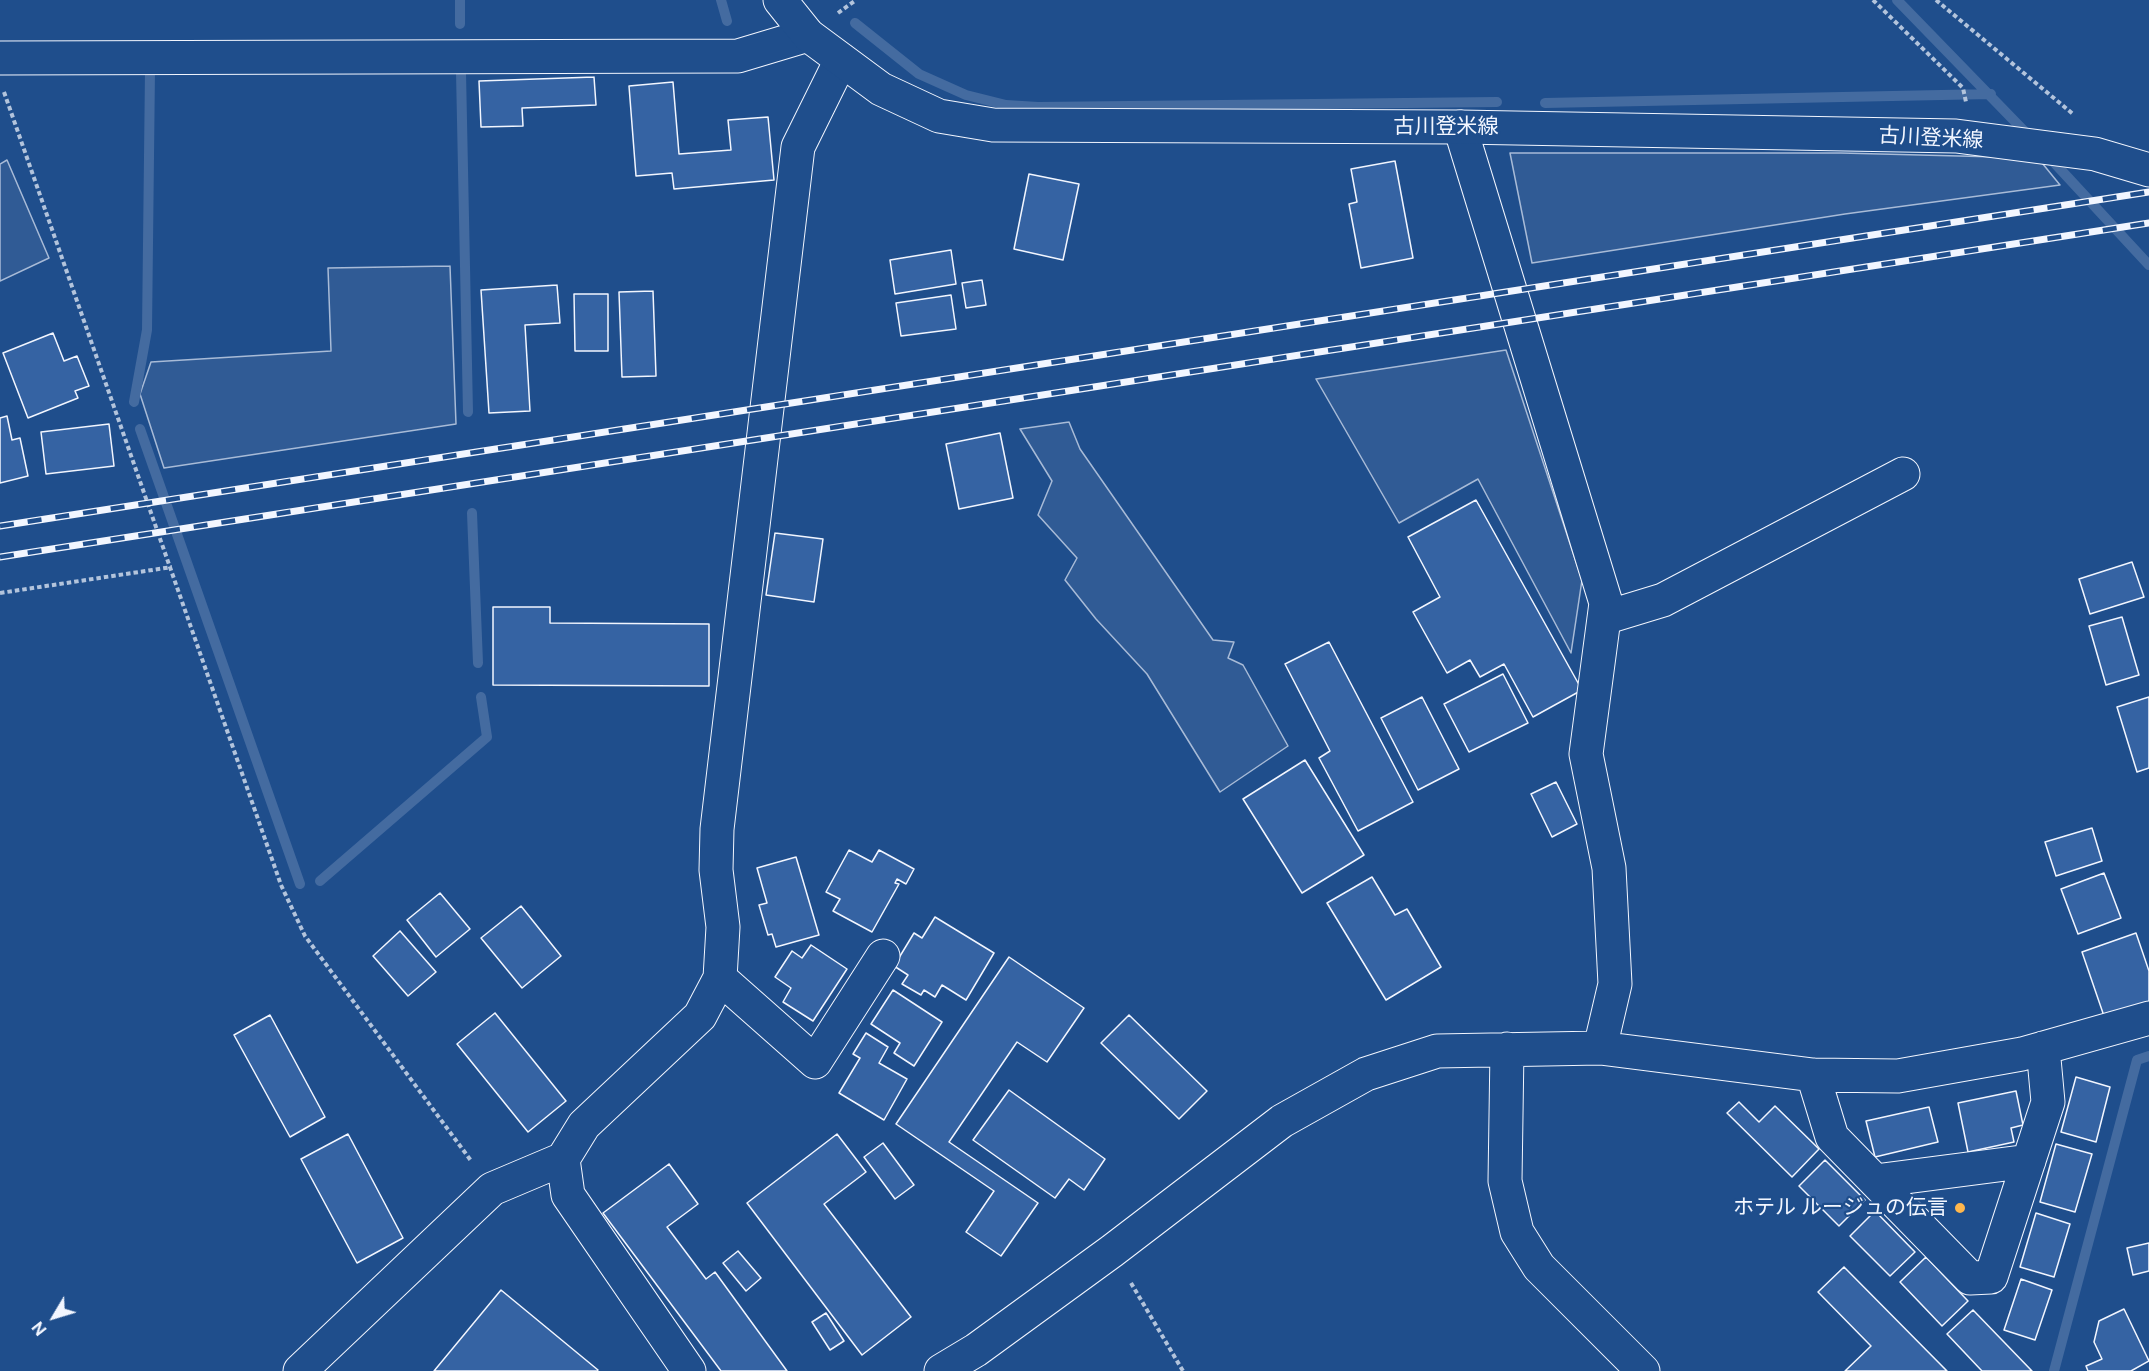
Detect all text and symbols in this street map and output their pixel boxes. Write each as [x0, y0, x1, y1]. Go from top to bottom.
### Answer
street label: 古川登米線 [1394, 114, 1498, 140]
street label: 古川登米線 [1878, 123, 1984, 153]
place label: ホテル ルージュの伝言 [1733, 1195, 1948, 1221]
marker: ホテル ルージュの伝言 [1953, 1201, 1967, 1215]
north arrow [24, 1287, 84, 1347]
text: N [28, 1318, 51, 1339]

